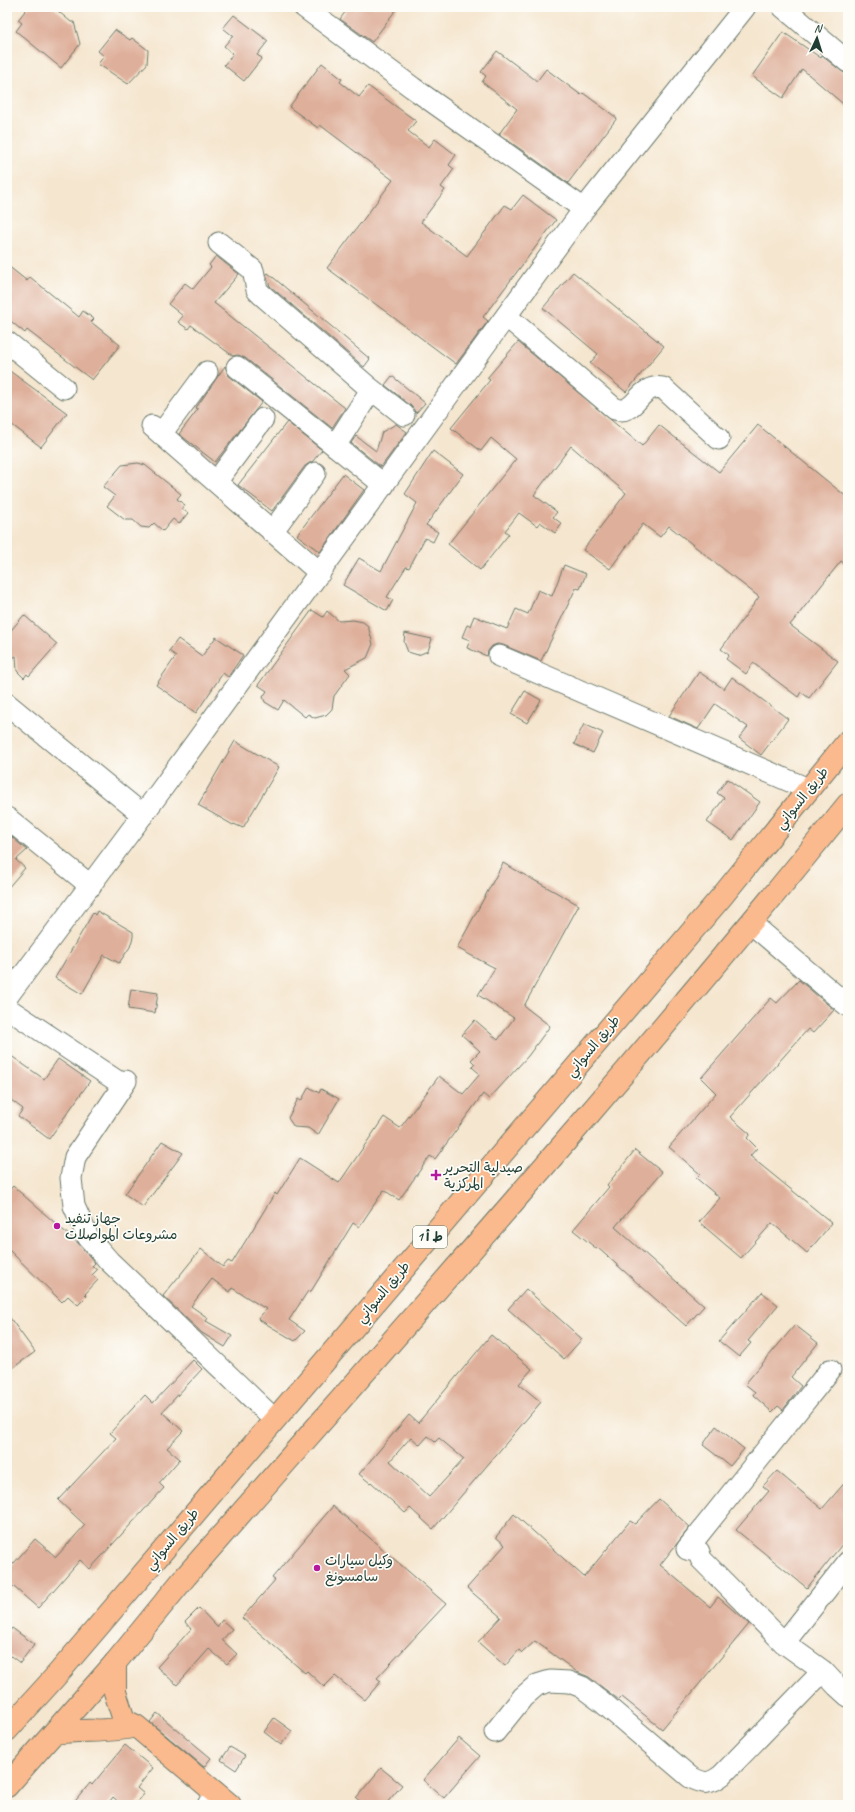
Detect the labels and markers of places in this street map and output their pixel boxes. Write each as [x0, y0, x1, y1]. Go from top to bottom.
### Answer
place label: صيدلية التحرير المركزية [443, 1159, 523, 1192]
marker: صيدلية التحرير المركزية [431, 1170, 441, 1180]
place label: جهاز تنفيد مشروعات المواصلات [65, 1210, 177, 1243]
marker: جهاز تنفيد مشروعات المواصلات [52, 1221, 62, 1231]
place label: وكيل سيارات سامسونغ [325, 1552, 393, 1587]
marker: وكيل سيارات سامسونغ [312, 1563, 322, 1573]

